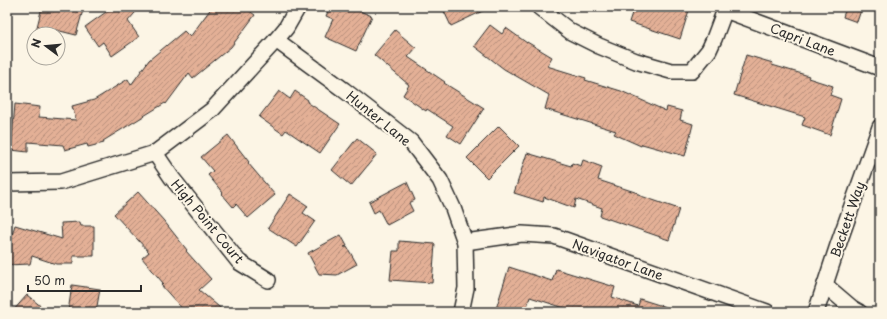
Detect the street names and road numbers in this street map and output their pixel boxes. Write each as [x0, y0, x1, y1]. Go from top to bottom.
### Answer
street label: Capri Lane [768, 18, 838, 60]
street label: Hunter Lane [343, 86, 415, 150]
street label: High Point Court [167, 175, 249, 267]
street label: Beckett Way [825, 178, 869, 260]
street label: Navigator Lane [570, 234, 666, 284]

